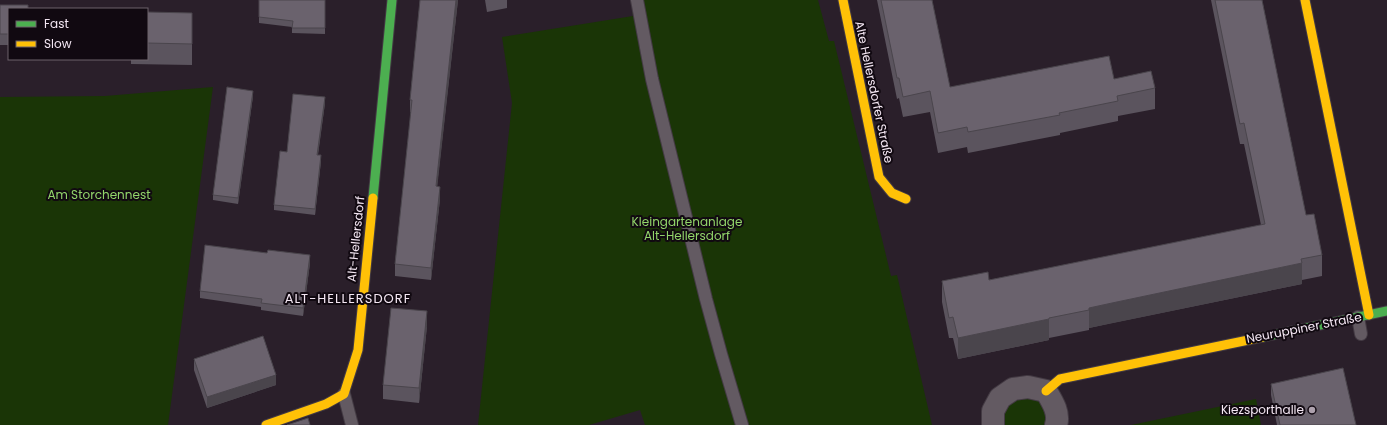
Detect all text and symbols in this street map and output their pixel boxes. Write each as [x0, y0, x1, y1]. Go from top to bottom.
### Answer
legend [8, 8, 148, 60]
text: Fast [44, 15, 69, 32]
street label: Alte Hellersdorfer Straße [851, 19, 898, 165]
text: Slow [44, 35, 72, 52]
park label: Am Storchennest [47, 186, 151, 203]
street label: Alt-Hellersdorf [343, 195, 368, 283]
park label: Kleingartenanlage Alt-Hellersdorf [632, 213, 742, 244]
district label: ALT-HELLERSDORF [285, 289, 411, 308]
street label: Neuruppiner Straße [1245, 308, 1363, 347]
place label: Kiezsporthalle [1221, 401, 1304, 418]
marker: Kiezsporthalle [1307, 405, 1317, 415]

